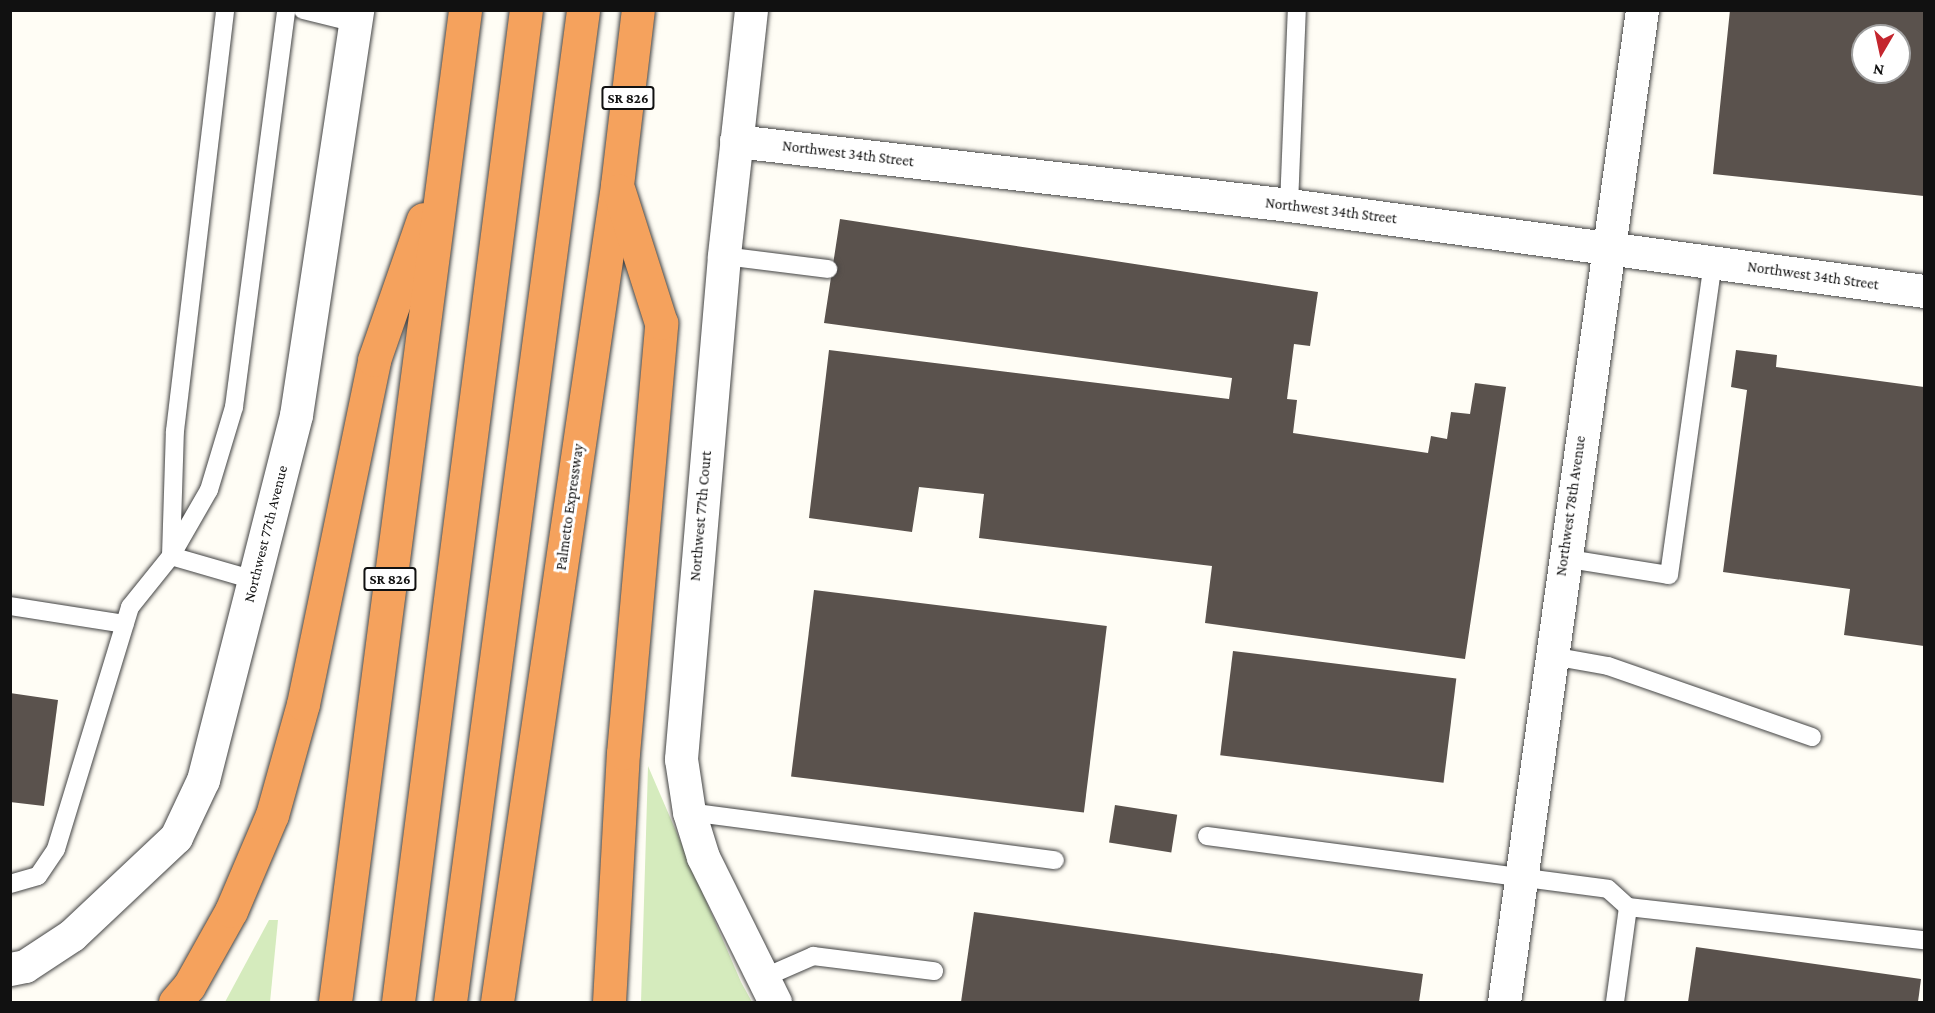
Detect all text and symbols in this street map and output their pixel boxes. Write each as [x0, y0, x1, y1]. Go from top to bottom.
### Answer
north arrow [1851, 24, 1911, 84]
text: N [1872, 61, 1885, 80]
road number: SR 826 [601, 87, 655, 109]
street label: Northwest 34th Street [781, 137, 915, 171]
street label: Northwest 34th Street [1264, 194, 1398, 228]
street label: Northwest 34th Street [1746, 258, 1880, 294]
street label: Northwest 78th Avenue [1552, 435, 1590, 577]
street label: Palmetto Expressway [552, 442, 588, 572]
street label: Northwest 77th Court [686, 450, 716, 582]
street label: Northwest 77th Avenue [240, 464, 292, 604]
road number: SR 826 [363, 568, 417, 590]

